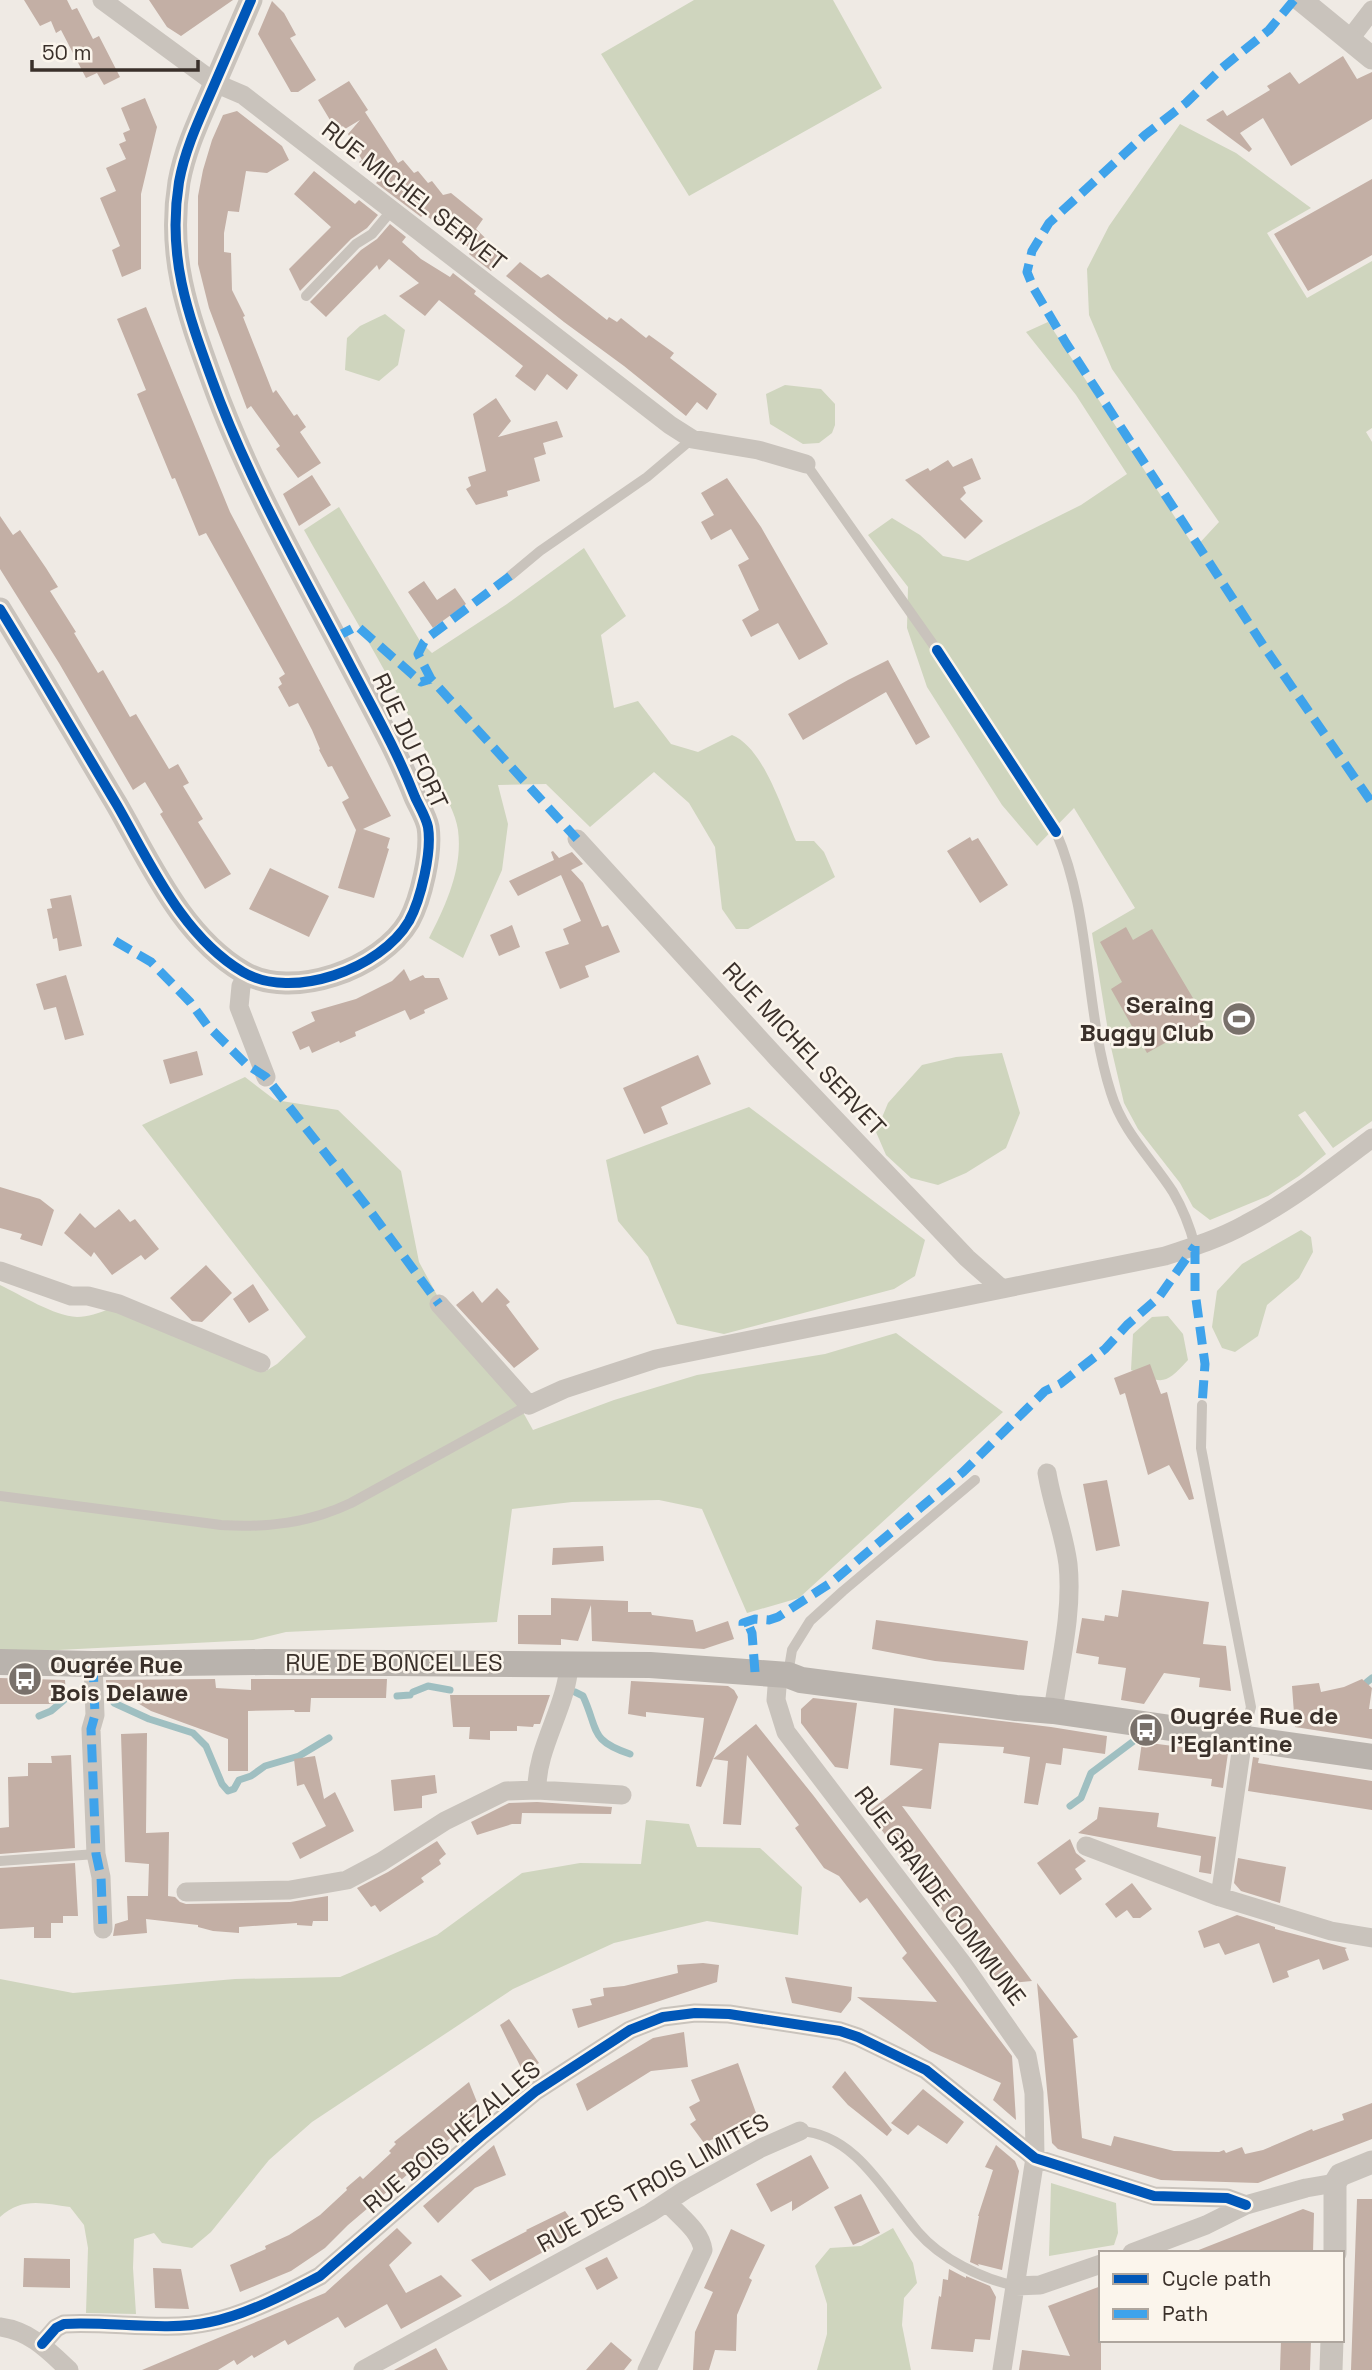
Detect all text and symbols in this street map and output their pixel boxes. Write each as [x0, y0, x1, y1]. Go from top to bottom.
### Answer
scale bar [32, 28, 198, 72]
text: 50 m [42, 39, 92, 66]
street label: RUE MICHEL SERVET [316, 114, 513, 277]
street label: RUE DU FORT [365, 668, 456, 814]
street label: RUE MICHEL SERVET [716, 955, 893, 1142]
place label: Seraing Buggy Club [1080, 989, 1214, 1048]
sports icon: Seraing Buggy Club [1220, 1000, 1258, 1038]
street label: RUE DE BONCELLES [285, 1647, 503, 1678]
place label: Ougrée Rue Bois Delawe [50, 1649, 188, 1708]
bus stop icon: Ougrée Rue Bois Delawe [6, 1660, 44, 1698]
place label: Ougrée Rue de l'Eglantine [1170, 1700, 1338, 1759]
bus stop icon: Ougrée Rue de l'Eglantine [1127, 1711, 1165, 1749]
street label: RUE GRANDE COMMUNE [848, 1780, 1033, 2012]
street label: RUE BOIS HÉZALLES [357, 2053, 547, 2220]
street label: RUE DES TROIS LIMITES [531, 2106, 774, 2259]
legend [1099, 2251, 1344, 2342]
text: Cycle path [1162, 2265, 1271, 2292]
text: Path [1162, 2300, 1208, 2327]

